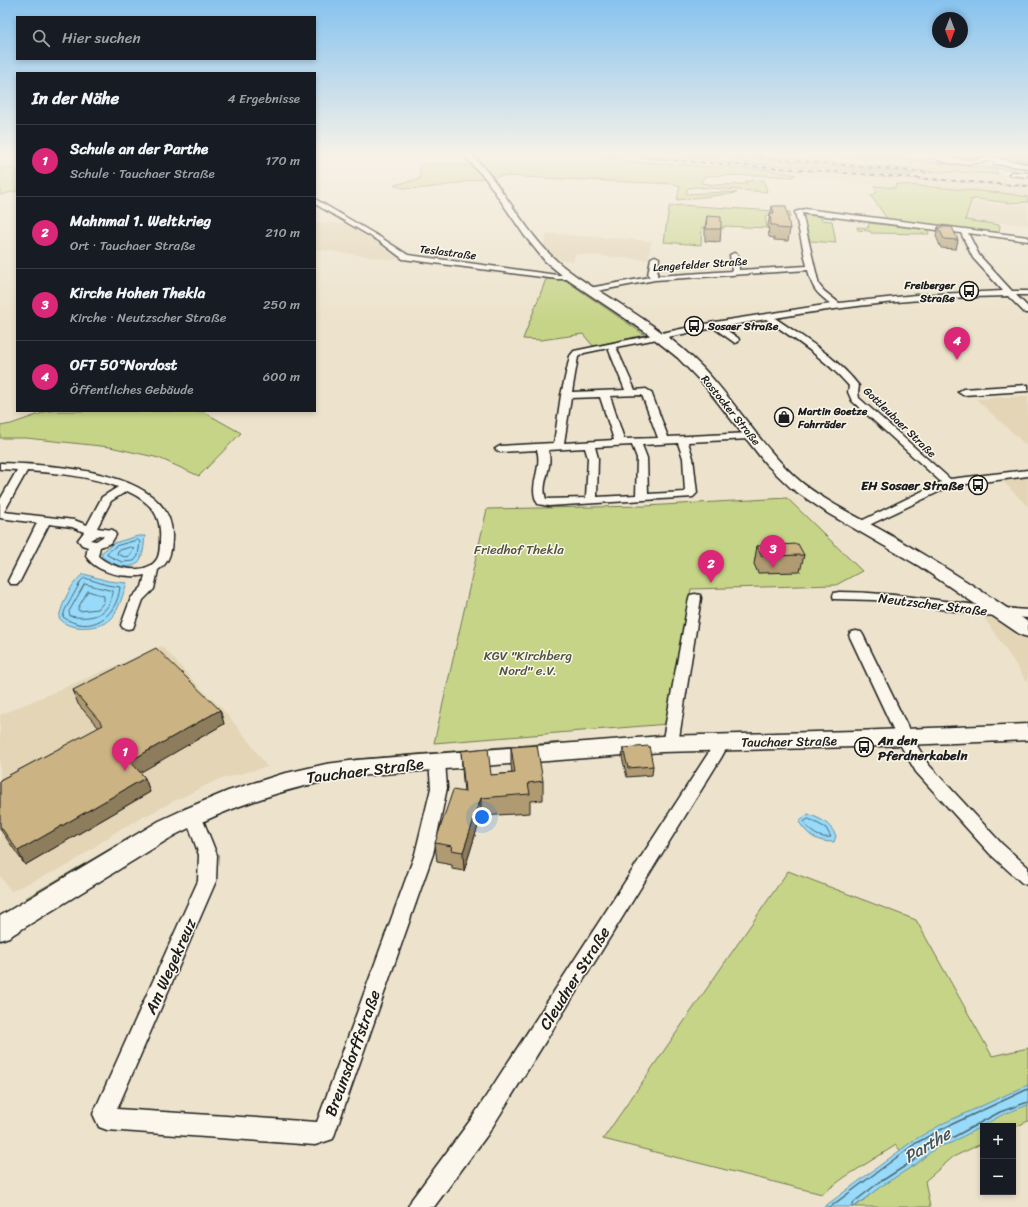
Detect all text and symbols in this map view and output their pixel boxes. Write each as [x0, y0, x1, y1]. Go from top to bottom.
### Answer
north arrow [932, 12, 968, 48]
search box [16, 16, 316, 60]
text: Hier suchen [62, 25, 141, 51]
icon: search [30, 27, 52, 49]
text: In der Nähe [32, 83, 119, 113]
text: 4 Ergebnisse [228, 87, 300, 110]
text: Schule an der Parthe [70, 136, 208, 162]
text: 1 [42, 149, 48, 172]
text: 170 m [265, 149, 300, 172]
text: Schule · Tauchaer Straße [70, 162, 215, 185]
text: Mahnmal 1. Weltkrieg [70, 208, 211, 234]
text: 2 [41, 221, 49, 244]
text: 210 m [265, 221, 300, 244]
text: Ort · Tauchaer Straße [70, 234, 195, 257]
street label: Teslastraße [418, 240, 478, 265]
street label: Lengefelder Straße [652, 252, 749, 277]
place label: Freiberger Straße [903, 276, 956, 308]
text: Kirche Hohen Thekla [70, 280, 205, 306]
bus stop icon: Freiberger Straße [958, 280, 980, 302]
text: 3 [41, 293, 49, 316]
text: 250 m [263, 293, 300, 316]
text: Kirche · Neutzscher Straße [70, 306, 227, 329]
bus stop icon: Sosaer Straße [683, 315, 705, 337]
place label: Sosaer Straße [707, 317, 779, 336]
pin: 4 [944, 327, 970, 360]
text: OFT 50°Nordost [70, 352, 177, 378]
text: 4 [41, 365, 49, 388]
text: 600 m [263, 365, 300, 388]
street label: Rostocker Straße [696, 371, 765, 450]
text: Öffentliches Gebäude [70, 378, 193, 401]
street label: Gottleubaer Straße [859, 382, 941, 463]
place label: Martin Goetze Fahrräder [797, 402, 868, 434]
shop icon: Martin Goetze Fahrräder [773, 406, 795, 428]
place label: EH Sosaer Straße [861, 474, 964, 497]
bus stop icon: EH Sosaer Straße [967, 474, 989, 496]
pin: 3 [760, 535, 786, 568]
park label: Friedhof Thekla [474, 538, 564, 561]
pin: 2 [698, 550, 724, 583]
street label: Neutzscher Straße [877, 586, 989, 623]
park label: KGV "Kirchberg Nord" e.V. [484, 644, 573, 682]
street label: Tauchaer Straße [741, 729, 837, 754]
place label: An den Pferdnerkabeln [877, 729, 968, 767]
bus stop icon: An den Pferdnerkabeln [853, 736, 875, 758]
pin: 1 [112, 738, 138, 771]
street label: Tauchaer Straße [305, 749, 426, 792]
your location [472, 807, 492, 827]
street label: Am Wegekreuz [136, 913, 205, 1020]
street label: Cleudner Straße [531, 921, 618, 1036]
street label: Breunsdorffstraße [316, 986, 389, 1121]
water label: Parthe [897, 1118, 958, 1171]
map controls [980, 1123, 1016, 1195]
button: + [980, 1123, 1016, 1159]
button: − [980, 1159, 1016, 1195]

